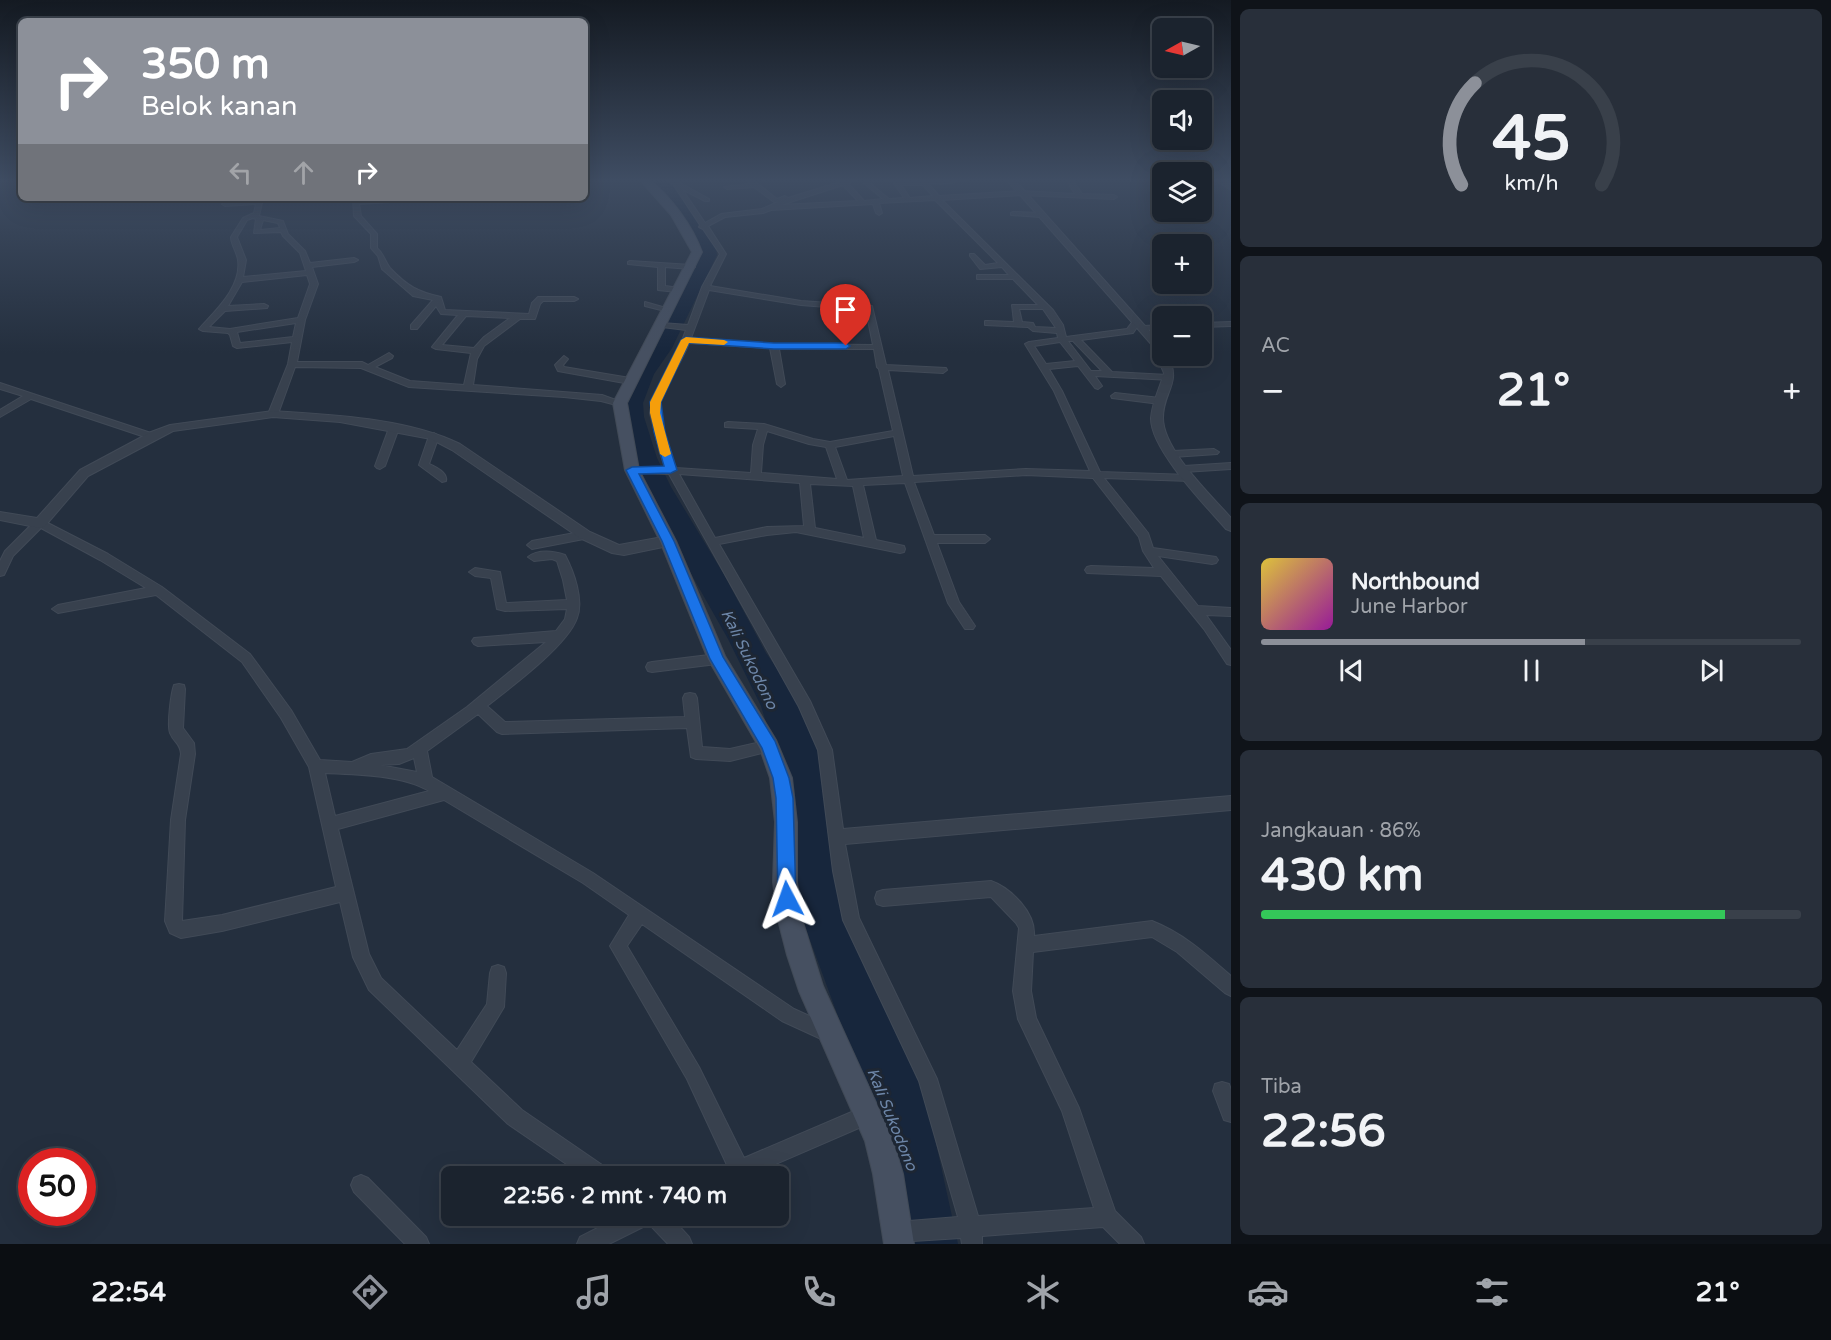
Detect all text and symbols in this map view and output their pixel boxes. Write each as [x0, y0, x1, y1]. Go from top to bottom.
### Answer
north arrow [1152, 18, 1212, 78]
map controls [1152, 18, 1212, 366]
text: 350 m [141, 39, 270, 90]
icon: right [42, 42, 120, 120]
text: Belok kanan [141, 90, 297, 123]
button: sound [1152, 90, 1212, 150]
text: 45 [1492, 102, 1570, 177]
icon: left [224, 156, 257, 189]
icon: ahead [287, 156, 320, 189]
icon: right [350, 156, 383, 189]
button: layers [1152, 162, 1212, 222]
text: km/h [1504, 170, 1558, 196]
button: + [1152, 234, 1212, 294]
pin [820, 284, 871, 346]
icon: arrive [829, 293, 862, 326]
button: − [1152, 306, 1212, 366]
text: AC [1261, 334, 1290, 358]
text: 21° [1497, 364, 1570, 418]
text: − [1261, 372, 1285, 411]
text: + [1782, 372, 1801, 411]
text: Northbound [1351, 569, 1480, 595]
text: June Harbor [1351, 595, 1468, 619]
water label: Kali Sukodono [716, 606, 783, 714]
icon: previous [1335, 654, 1368, 687]
icon: pause [1515, 654, 1548, 687]
icon: next [1695, 654, 1728, 687]
text: Jangkauan · 86% [1261, 819, 1421, 843]
text: 430 km [1261, 849, 1423, 903]
position arrow [755, 867, 819, 931]
water label: Kali Sukodono [862, 1065, 922, 1175]
text: Tiba [1261, 1075, 1302, 1099]
text: 22:56 [1261, 1105, 1386, 1159]
speed limit sign: 50 [18, 1148, 96, 1226]
text: 22:56 · 2 mnt · 740 m [503, 1183, 727, 1209]
icon: directions [349, 1271, 391, 1313]
icon: music [573, 1271, 615, 1313]
icon: phone [798, 1271, 840, 1313]
icon: climate [1022, 1271, 1064, 1313]
icon: car [1247, 1271, 1289, 1313]
icon: filters [1471, 1271, 1513, 1313]
text: 22:54 [91, 1276, 166, 1309]
text: 21° [1696, 1276, 1740, 1309]

